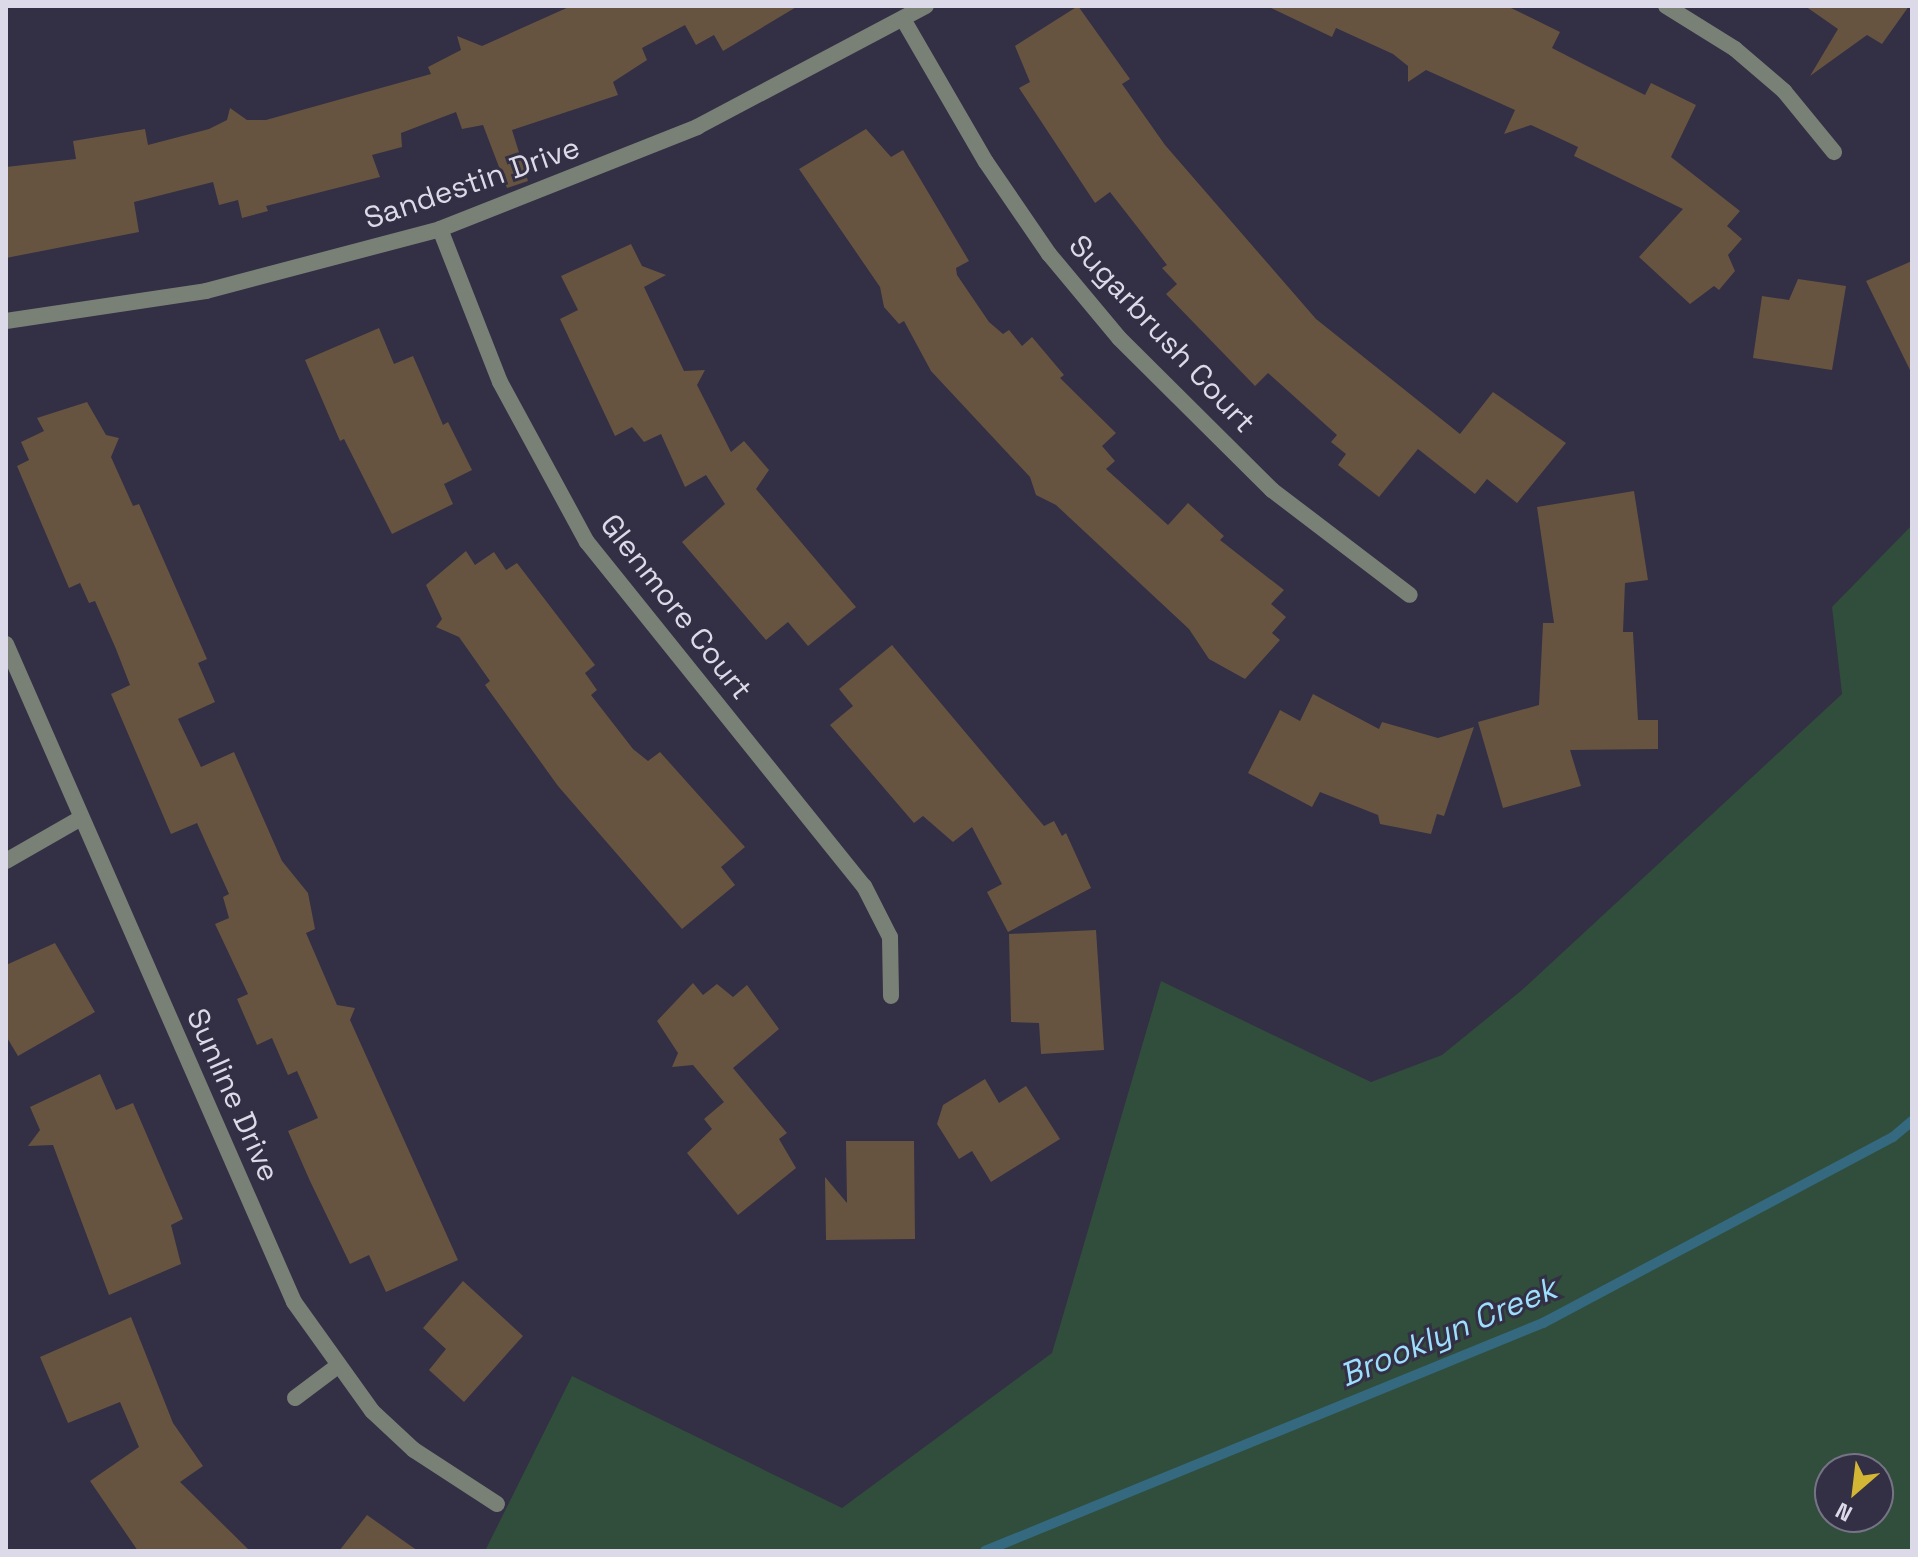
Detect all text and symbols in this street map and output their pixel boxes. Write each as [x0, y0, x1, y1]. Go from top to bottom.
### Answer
street label: Sandestin Drive [359, 129, 585, 237]
street label: Sugarbrush Court [1061, 228, 1263, 440]
street label: Glenmore Court [593, 507, 759, 707]
street label: Sunline Drive [179, 1003, 287, 1187]
water label: Brooklyn Creek [1334, 1269, 1562, 1395]
north arrow [1814, 1453, 1894, 1533]
text: N [1831, 1497, 1857, 1528]

